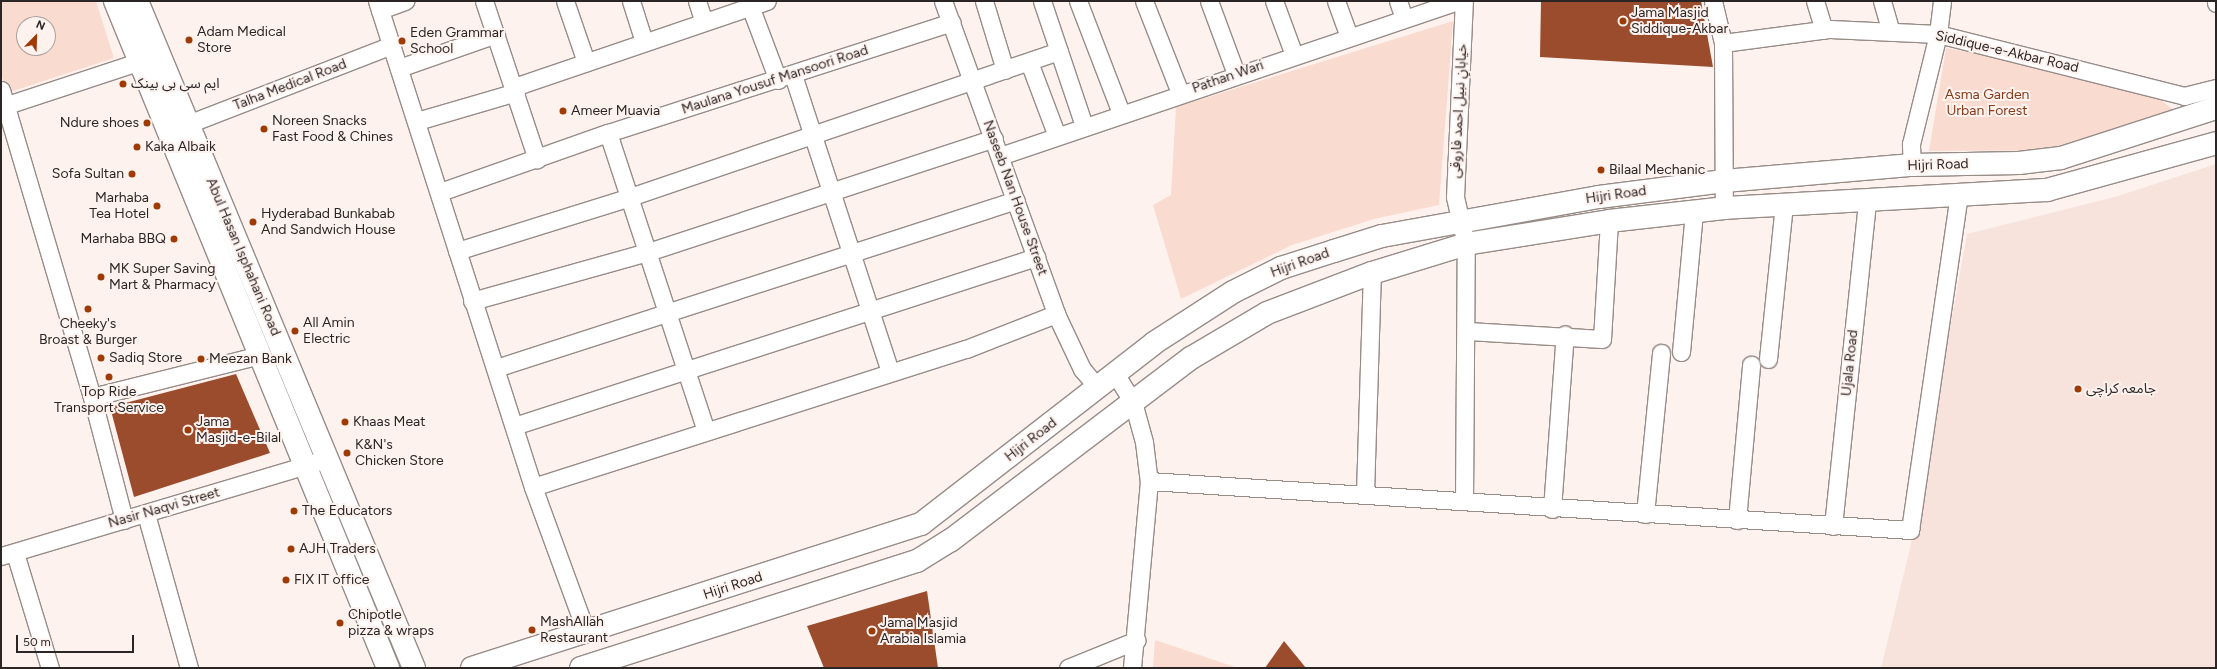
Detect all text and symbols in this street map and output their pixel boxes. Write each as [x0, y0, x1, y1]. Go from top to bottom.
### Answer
place label: Jama Masjid Siddique-Akbar [1631, 5, 1728, 38]
north arrow [16, 16, 56, 56]
marker: Jama Masjid Siddique-Akbar [1618, 16, 1628, 26]
text: N [34, 18, 47, 33]
place label: Adam Medical Store [197, 24, 286, 56]
place label: Eden Grammar School [410, 25, 504, 58]
street label: Siddique-e-Akbar Road [1934, 27, 2080, 77]
marker: Adam Medical Store [184, 35, 194, 45]
marker: Eden Grammar School [397, 36, 407, 46]
street label: Maulana Yousuf Mansoori Road [680, 42, 870, 118]
street label: خیابانِ نبیل احمد فاروقی [1447, 43, 1471, 179]
street label: Talha Medical Road [231, 56, 349, 114]
street label: Pathan Wari [1190, 57, 1266, 97]
place label: ایم سی بی بینک [131, 76, 220, 92]
marker: ایم سی بی بینک [118, 79, 128, 89]
park label: Asma Garden Urban Forest [1945, 87, 2029, 120]
place label: Ameer Muavia [571, 103, 660, 119]
marker: Ameer Muavia [558, 106, 568, 116]
place label: Noreen Snacks Fast Food & Chines [272, 113, 393, 146]
place label: Ndure shoes [60, 115, 139, 131]
marker: Ndure shoes [142, 118, 152, 128]
street label: Naseeb Nan House Street [979, 118, 1051, 278]
marker: Noreen Snacks Fast Food & Chines [259, 124, 269, 134]
place label: Kaka Albaik [145, 139, 216, 155]
marker: Kaka Albaik [132, 142, 142, 152]
street label: Hijri Road [1907, 156, 1969, 174]
place label: Bilaal Mechanic [1609, 162, 1705, 178]
marker: Bilaal Mechanic [1596, 165, 1606, 175]
place label: Sofa Sultan [52, 166, 124, 182]
marker: Sofa Sultan [127, 169, 137, 179]
street label: Abul Hasan Isphahani Road [202, 176, 284, 338]
street label: Hijri Road [1585, 182, 1647, 208]
place label: Marhaba Tea Hotel [89, 190, 149, 222]
marker: Marhaba Tea Hotel [152, 201, 162, 211]
place label: Hyderabad Bunkabab And Sandwich House [261, 206, 395, 238]
marker: Hyderabad Bunkabab And Sandwich House [248, 217, 258, 227]
place label: Marhaba BBQ [81, 231, 166, 247]
marker: Marhaba BBQ [169, 234, 179, 244]
street label: Hijri Road [1268, 245, 1332, 281]
place label: MK Super Saving Mart & Pharmacy [109, 261, 216, 294]
marker: MK Super Saving Mart & Pharmacy [96, 272, 106, 282]
marker: Cheeky's Broast & Burger [83, 304, 93, 314]
place label: All Amin Electric [303, 315, 355, 348]
place label: Cheeky's Broast & Burger [39, 316, 137, 348]
marker: All Amin Electric [290, 326, 300, 336]
street label: Ujala Road [1838, 329, 1862, 397]
place label: Sadiq Store [109, 350, 182, 366]
place label: Meezan Bank [209, 351, 292, 367]
marker: Sadiq Store [96, 353, 106, 363]
marker: Meezan Bank [196, 354, 206, 364]
marker: Top Ride Transport Service [104, 372, 114, 382]
place label: جامعہ کراچی [2086, 381, 2156, 397]
place label: Top Ride Transport Service [54, 384, 164, 416]
marker: جامعہ کراچی [2073, 384, 2083, 394]
place label: Jama Masjid-e-Bilal [196, 414, 281, 446]
place label: Khaas Meat [353, 414, 426, 430]
street label: Hijri Road [1002, 415, 1060, 465]
marker: Khaas Meat [340, 417, 350, 427]
marker: Jama Masjid-e-Bilal [183, 425, 193, 435]
place label: K&N's Chicken Store [355, 437, 444, 470]
marker: K&N's Chicken Store [342, 448, 352, 458]
street label: Nasir Naqvi Street [106, 484, 222, 532]
place label: The Educators [302, 503, 392, 519]
marker: The Educators [289, 506, 299, 516]
place label: AJH Traders [299, 541, 376, 557]
marker: AJH Traders [286, 544, 296, 554]
street label: Hijri Road [701, 569, 765, 603]
place label: FIX IT office [294, 572, 369, 588]
marker: FIX IT office [281, 575, 291, 585]
place label: Chipotle pizza & wraps [348, 607, 434, 640]
place label: MashAllah Restaurant [540, 614, 608, 646]
place label: Jama Masjid Arabia Islamia [880, 615, 966, 648]
marker: Chipotle pizza & wraps [335, 618, 345, 628]
marker: MashAllah Restaurant [527, 625, 537, 635]
marker: Jama Masjid Arabia Islamia [867, 626, 877, 636]
scale bar [18, 627, 136, 653]
text: 50 m [23, 635, 51, 649]

